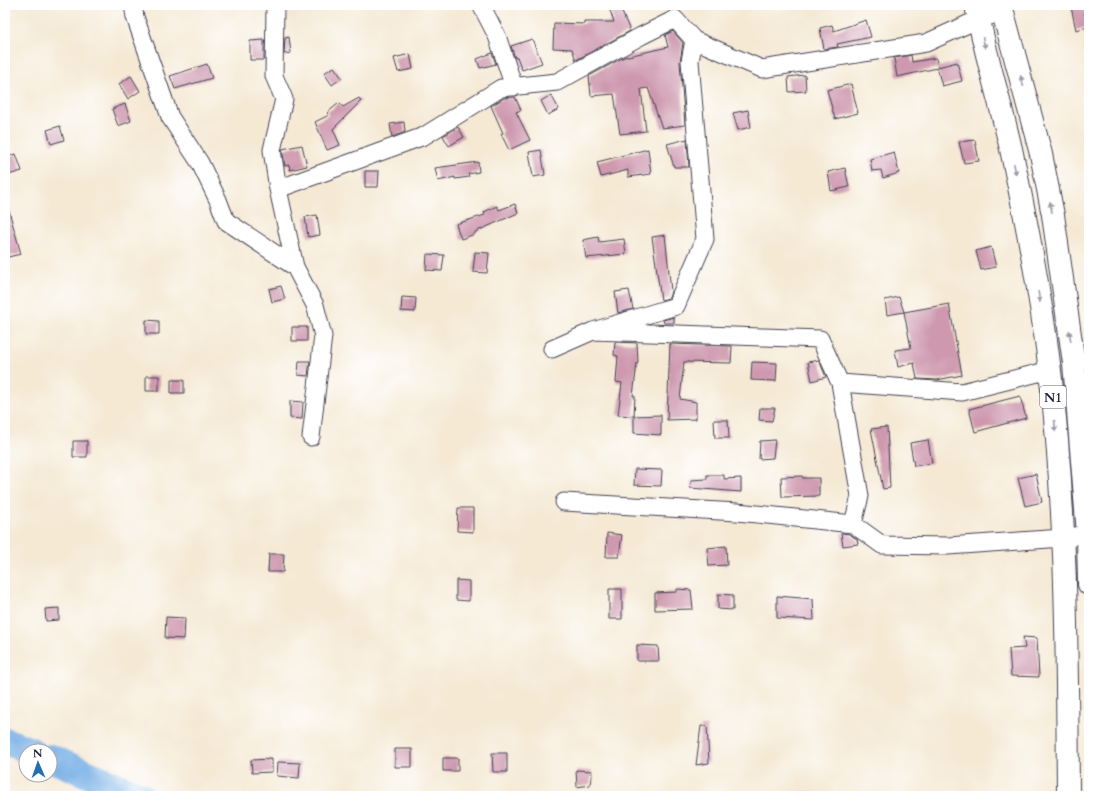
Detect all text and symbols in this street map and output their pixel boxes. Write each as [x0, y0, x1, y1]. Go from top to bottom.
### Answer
one-way arrow [982, 37, 988, 49]
one-way arrow [1018, 75, 1024, 87]
one-way arrow [1012, 163, 1018, 176]
one-way arrow [1048, 201, 1054, 214]
one-way arrow [1036, 291, 1042, 303]
one-way arrow [1067, 330, 1073, 342]
road number: N1 [1040, 386, 1066, 408]
one-way arrow [1052, 420, 1059, 432]
north arrow [18, 743, 58, 783]
text: N [33, 746, 43, 761]

